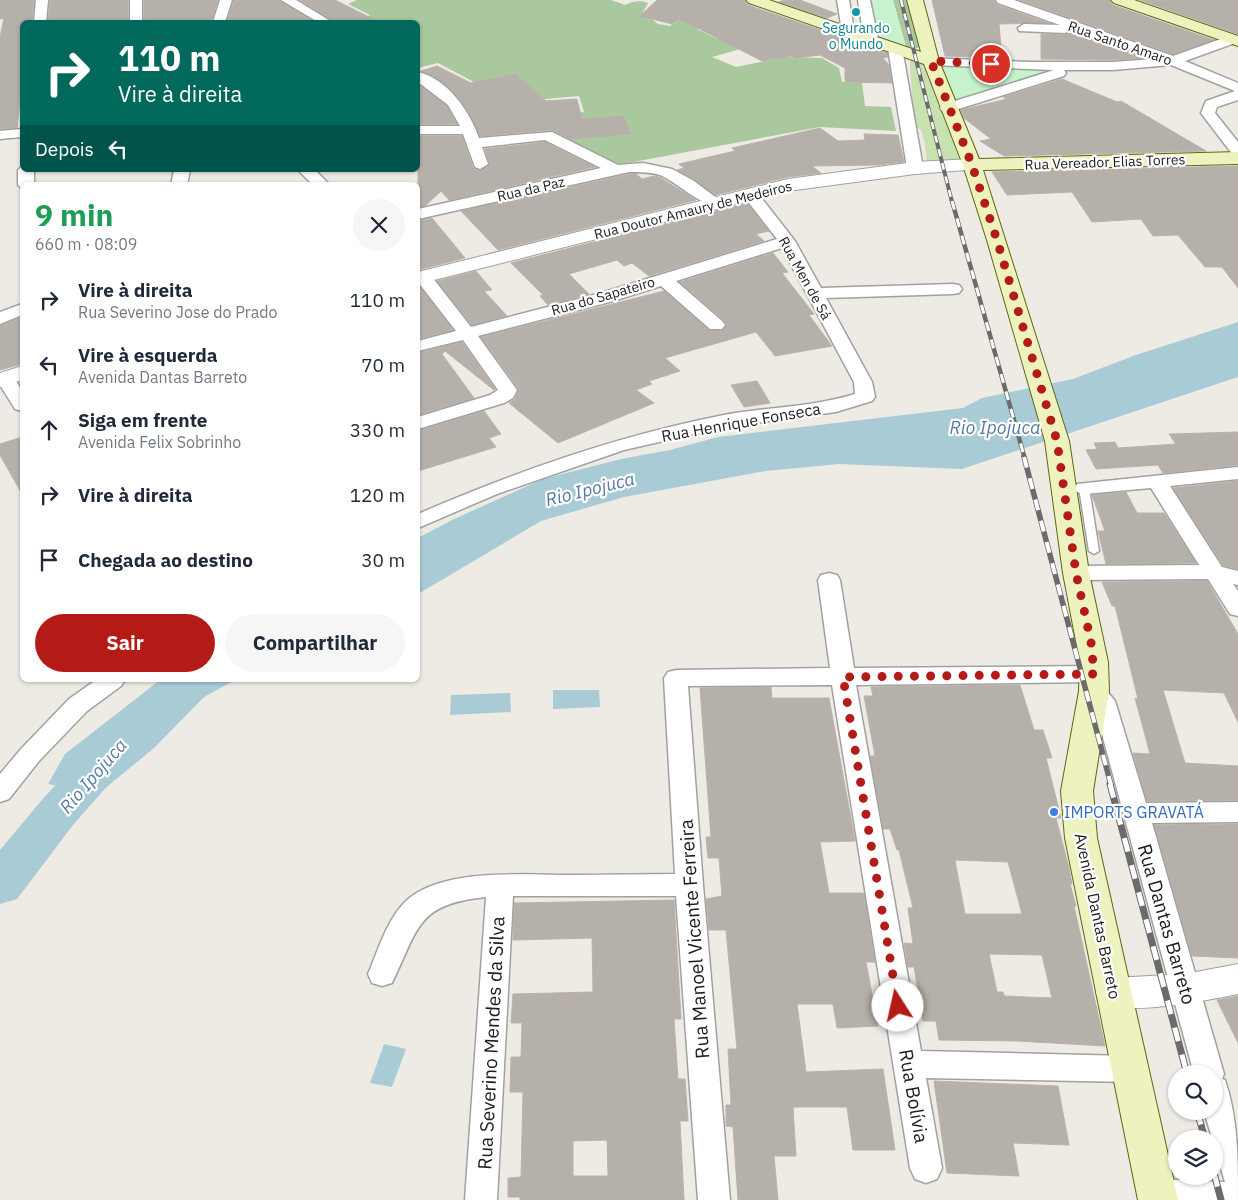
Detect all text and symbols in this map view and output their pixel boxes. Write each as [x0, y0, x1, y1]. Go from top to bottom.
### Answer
marker: Segurando o Mundo [850, 6, 862, 18]
street label: Rua Santo Amaro [1066, 17, 1175, 69]
place label: Segurando o Mundo [822, 19, 890, 53]
text: 110 m [118, 35, 221, 81]
icon: right [35, 40, 100, 105]
pin [970, 43, 1012, 85]
icon: arrive [977, 50, 1005, 78]
text: Vire à direita [118, 79, 242, 108]
icon: left [104, 135, 132, 163]
text: Depois [35, 137, 94, 161]
street label: Rua Vereador Elias Torres [1024, 150, 1186, 174]
street label: Rua da Paz [495, 172, 567, 206]
street label: Rua Doutor Amaury de Medeiros [592, 177, 794, 243]
text: 9 min [35, 195, 113, 234]
button: close [353, 199, 405, 251]
street label: Rua Men de Sá [775, 233, 836, 323]
text: 660 m · 08:09 [35, 234, 137, 254]
street label: Rua do Sapateiro [549, 273, 657, 319]
text: Vire à direita [78, 278, 193, 302]
icon: right [35, 286, 63, 314]
text: 110 m [350, 288, 405, 312]
text: Rua Severino Jose do Prado [78, 302, 277, 322]
text: Vire à esquerda [78, 343, 218, 367]
icon: left [35, 351, 63, 379]
text: 70 m [361, 353, 405, 377]
text: Avenida Dantas Barreto [78, 367, 247, 387]
street label: Rua Henrique Fonseca [660, 398, 823, 446]
text: Siga em frente [78, 408, 208, 432]
icon: ahead [35, 416, 63, 444]
water label: Rio Ipojuca [949, 416, 1041, 439]
text: 330 m [350, 418, 405, 442]
text: Avenida Felix Sobrinho [78, 432, 241, 452]
water label: Rio Ipojuca [543, 467, 637, 511]
icon: right [35, 481, 63, 509]
text: Vire à direita [78, 483, 193, 507]
text: 120 m [350, 483, 405, 507]
icon: arrive [35, 546, 63, 574]
text: Chegada ao destino [78, 548, 253, 572]
text: 30 m [361, 548, 405, 572]
button: Sair [35, 614, 215, 672]
button: Compartilhar [225, 614, 405, 672]
water label: Rio Ipojuca [54, 734, 132, 818]
place label: IMPORTS GRAVATÁ [1064, 801, 1204, 822]
marker: IMPORTS GRAVATÁ [1048, 806, 1060, 818]
street label: Rua Manoel Vicente Ferreira [674, 819, 714, 1059]
street label: Avenida Dantas Barreto [1071, 831, 1125, 1001]
street label: Rua Dantas Barreto [1133, 841, 1201, 1007]
street label: Rua Severino Mendes da Silva [472, 916, 510, 1170]
position arrow [871, 979, 923, 1031]
street label: Rua Bolívia [894, 1047, 934, 1145]
map controls [1168, 1065, 1223, 1185]
button: search [1168, 1065, 1223, 1120]
button: layers [1168, 1130, 1223, 1185]

